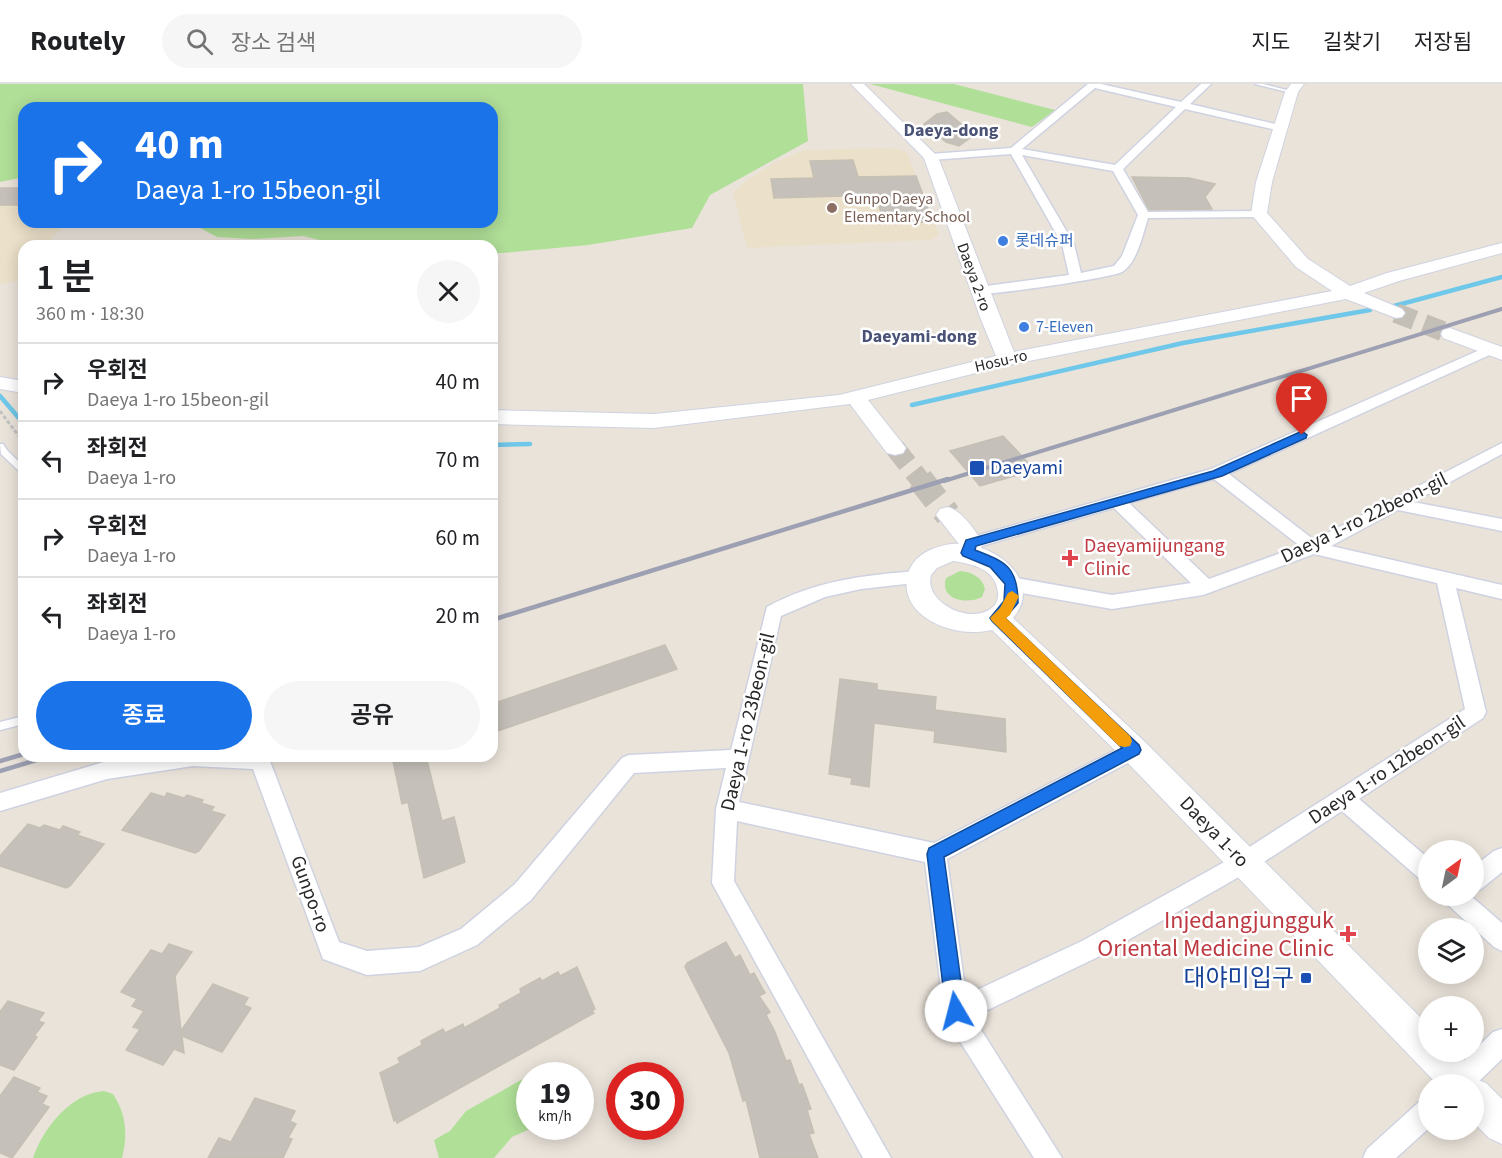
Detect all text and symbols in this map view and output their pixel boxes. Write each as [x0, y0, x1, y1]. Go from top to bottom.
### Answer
search box [162, 14, 582, 68]
text: Routely [30, 21, 126, 61]
icon: search [183, 25, 216, 58]
text: 장소 검색 [231, 27, 316, 59]
text: 지도 [1251, 27, 1290, 57]
text: 길찾기 [1323, 27, 1381, 57]
text: 저장됨 [1414, 27, 1472, 57]
text: 40 m [135, 115, 224, 175]
district label: Daeya-dong [904, 118, 999, 143]
icon: right [36, 126, 114, 204]
text: Daeya 1-ro 15beon-gil [135, 171, 381, 210]
place label: Gunpo Daeya Elementary School [844, 188, 970, 228]
marker: Gunpo Daeya Elementary School [825, 201, 839, 215]
place label: 롯데슈퍼 [1015, 230, 1074, 252]
marker: 롯데슈퍼 [996, 234, 1010, 248]
street label: Daeya 2-ro [951, 240, 997, 314]
text: 1 분 [36, 252, 95, 303]
button: close [417, 260, 480, 323]
text: 360 m · 18:30 [36, 300, 144, 328]
place label: 7-Eleven [1036, 316, 1094, 338]
marker: 7-Eleven [1017, 320, 1031, 334]
district label: Daeyami-dong [861, 324, 977, 349]
street label: Hosu-ro [972, 344, 1030, 378]
text: 우회전 [87, 354, 148, 386]
icon: right [36, 366, 69, 399]
text: 40 m [435, 366, 480, 398]
pin [1276, 373, 1327, 435]
icon: arrive [1285, 382, 1318, 415]
text: Daeya 1-ro 15beon-gil [87, 386, 269, 414]
text: 좌회전 [87, 432, 148, 464]
icon: left [36, 444, 69, 477]
text: 70 m [435, 444, 480, 476]
place label: Daeyami [990, 454, 1063, 482]
marker: Daeyami [968, 459, 986, 477]
text: Daeya 1-ro [87, 464, 176, 492]
street label: Daeya 1-ro 22beon-gil [1276, 465, 1452, 571]
text: 우회전 [87, 510, 148, 542]
icon: right [36, 522, 69, 555]
text: 60 m [435, 522, 480, 554]
place label: Daeyamijungang Clinic [1084, 532, 1225, 583]
text: Daeya 1-ro [87, 542, 176, 570]
marker: Daeyamijungang Clinic [1061, 549, 1079, 567]
text: 좌회전 [87, 588, 148, 620]
icon: left [36, 600, 69, 633]
text: 20 m [435, 600, 480, 632]
text: Daeya 1-ro [87, 620, 176, 648]
street label: Daeya 1-ro 23beon-gil [714, 630, 782, 814]
button: 종료 [36, 681, 252, 750]
button: 공유 [264, 681, 480, 750]
street label: Daeya 1-ro 12beon-gil [1303, 709, 1471, 831]
street label: Daeya 1-ro [1173, 790, 1255, 874]
north arrow [1418, 840, 1484, 906]
map controls [1418, 840, 1484, 1140]
street label: Gunpo-ro [283, 852, 337, 936]
place label: Injedangjungguk Oriental Medicine Clinic [1097, 903, 1334, 966]
button: layers [1418, 918, 1484, 984]
marker: Injedangjungguk Oriental Medicine Clinic [1339, 925, 1357, 943]
place label: 대야미입구 [1184, 961, 1294, 996]
marker: 대야미입구 [1299, 971, 1313, 985]
position arrow [924, 979, 988, 1043]
button: + [1418, 996, 1484, 1062]
speed limit sign: 30 [606, 1062, 684, 1140]
text: 19 [539, 1072, 571, 1115]
button: − [1418, 1074, 1484, 1140]
text: km/h [538, 1106, 572, 1127]

